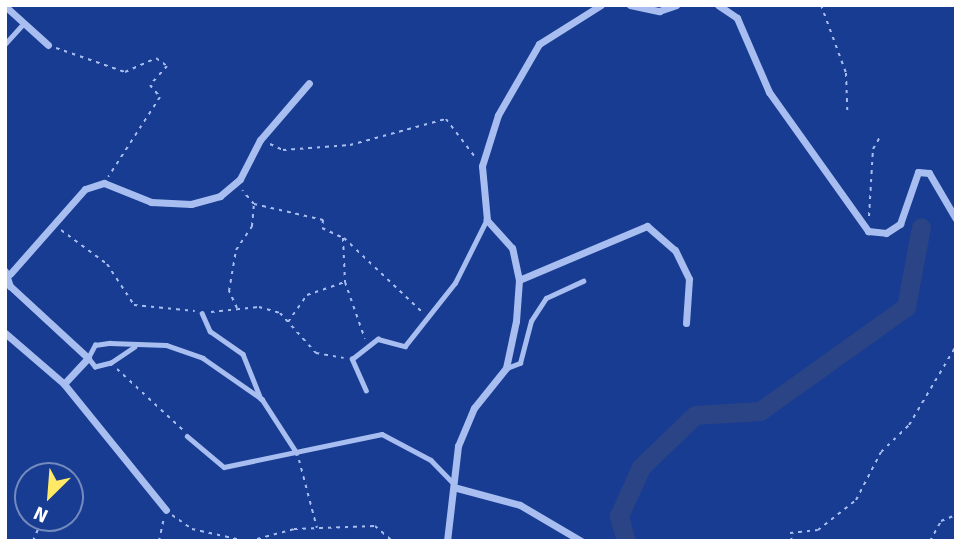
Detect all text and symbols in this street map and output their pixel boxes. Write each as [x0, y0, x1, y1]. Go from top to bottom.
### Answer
north arrow [14, 462, 84, 532]
text: N [30, 501, 52, 528]

